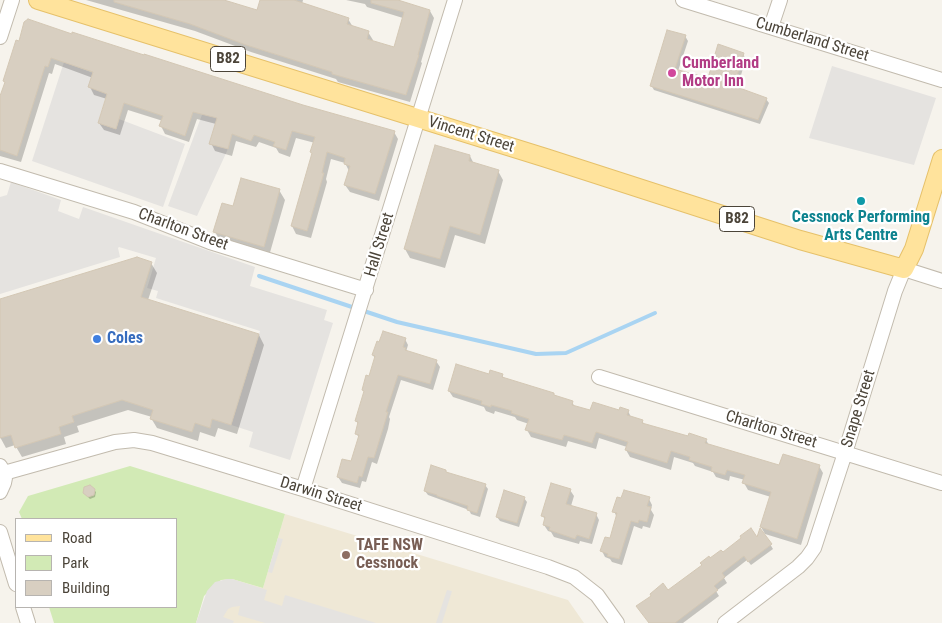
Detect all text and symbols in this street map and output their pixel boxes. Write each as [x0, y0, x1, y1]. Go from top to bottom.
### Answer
street label: Cumberland Street [753, 14, 871, 66]
road number: B82 [210, 46, 246, 72]
place label: Cumberland Motor Inn [682, 54, 759, 92]
marker: Cumberland Motor Inn [666, 67, 678, 79]
street label: Vincent Street [426, 113, 516, 157]
marker: Cessnock Performing Arts Centre [855, 195, 867, 207]
street label: Charlton Street [135, 205, 231, 255]
road number: B82 [720, 206, 754, 232]
place label: Cessnock Performing Arts Centre [792, 208, 930, 246]
street label: Hall Street [361, 211, 399, 279]
place label: Coles [107, 329, 143, 349]
marker: Coles [91, 333, 103, 345]
street label: Snape Street [838, 368, 880, 450]
street label: Charlton Street [723, 407, 819, 453]
street label: Darwin Street [278, 473, 364, 517]
legend [15, 518, 178, 608]
text: Road [62, 529, 92, 547]
place label: TAFE NSW Cessnock [356, 536, 423, 574]
marker: TAFE NSW Cessnock [340, 549, 352, 561]
text: Park [62, 554, 89, 572]
text: Building [62, 579, 110, 597]

